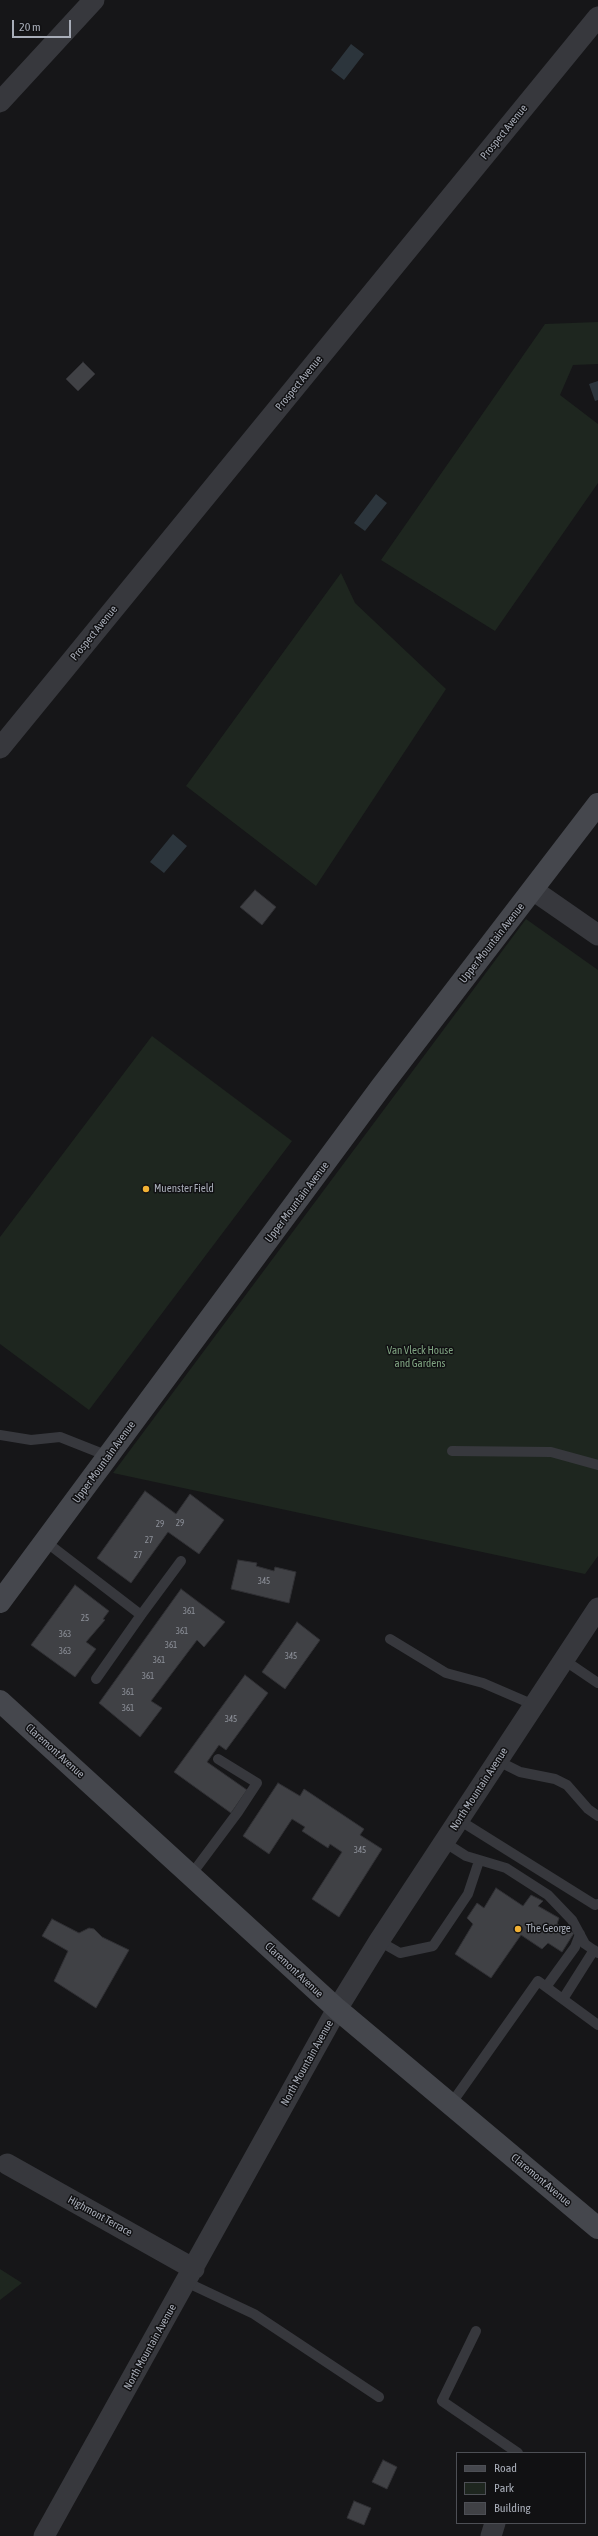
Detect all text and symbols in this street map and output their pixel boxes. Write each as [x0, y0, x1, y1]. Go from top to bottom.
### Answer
scale bar [14, 12, 73, 38]
text: 20 m [19, 20, 41, 34]
street label: Prospect Avenue [478, 102, 530, 162]
street label: Prospect Avenue [273, 353, 325, 413]
street label: Prospect Avenue [68, 603, 120, 663]
street label: Upper Mountain Avenue [457, 900, 527, 986]
street label: Upper Mountain Avenue [262, 1159, 332, 1245]
place label: Muenster Field [154, 1182, 214, 1196]
marker: Muenster Field [141, 1184, 151, 1194]
park label: Van Vleck House and Gardens [387, 1344, 453, 1370]
street label: Upper Mountain Avenue [70, 1418, 138, 1506]
house number: 29 [176, 1518, 184, 1528]
house number: 29 [156, 1519, 164, 1529]
house number: 27 [145, 1535, 153, 1545]
house number: 27 [134, 1550, 142, 1560]
house number: 345 [258, 1576, 270, 1586]
house number: 361 [183, 1606, 195, 1616]
house number: 25 [81, 1613, 89, 1623]
house number: 361 [176, 1626, 188, 1636]
house number: 363 [59, 1629, 71, 1639]
house number: 361 [165, 1640, 177, 1650]
house number: 363 [59, 1646, 71, 1656]
house number: 345 [285, 1651, 297, 1661]
house number: 361 [153, 1655, 165, 1665]
house number: 361 [142, 1671, 154, 1681]
house number: 361 [122, 1687, 134, 1697]
house number: 361 [122, 1703, 134, 1713]
house number: 345 [225, 1714, 237, 1724]
street label: Claremont Avenue [23, 1721, 87, 1781]
street label: North Mountain Avenue [447, 1745, 511, 1833]
house number: 345 [354, 1845, 366, 1855]
place label: The George [526, 1922, 571, 1936]
marker: The George [513, 1924, 523, 1934]
street label: Claremont Avenue [262, 1940, 326, 2000]
street label: North Mountain Avenue [278, 2018, 336, 2108]
street label: Claremont Avenue [508, 2151, 574, 2209]
street label: Highmont Terrace [65, 2193, 135, 2239]
street label: North Mountain Avenue [121, 2302, 179, 2392]
legend [456, 2452, 586, 2524]
text: Road [494, 2461, 517, 2475]
text: Park [494, 2481, 514, 2495]
text: Building [494, 2501, 531, 2515]

